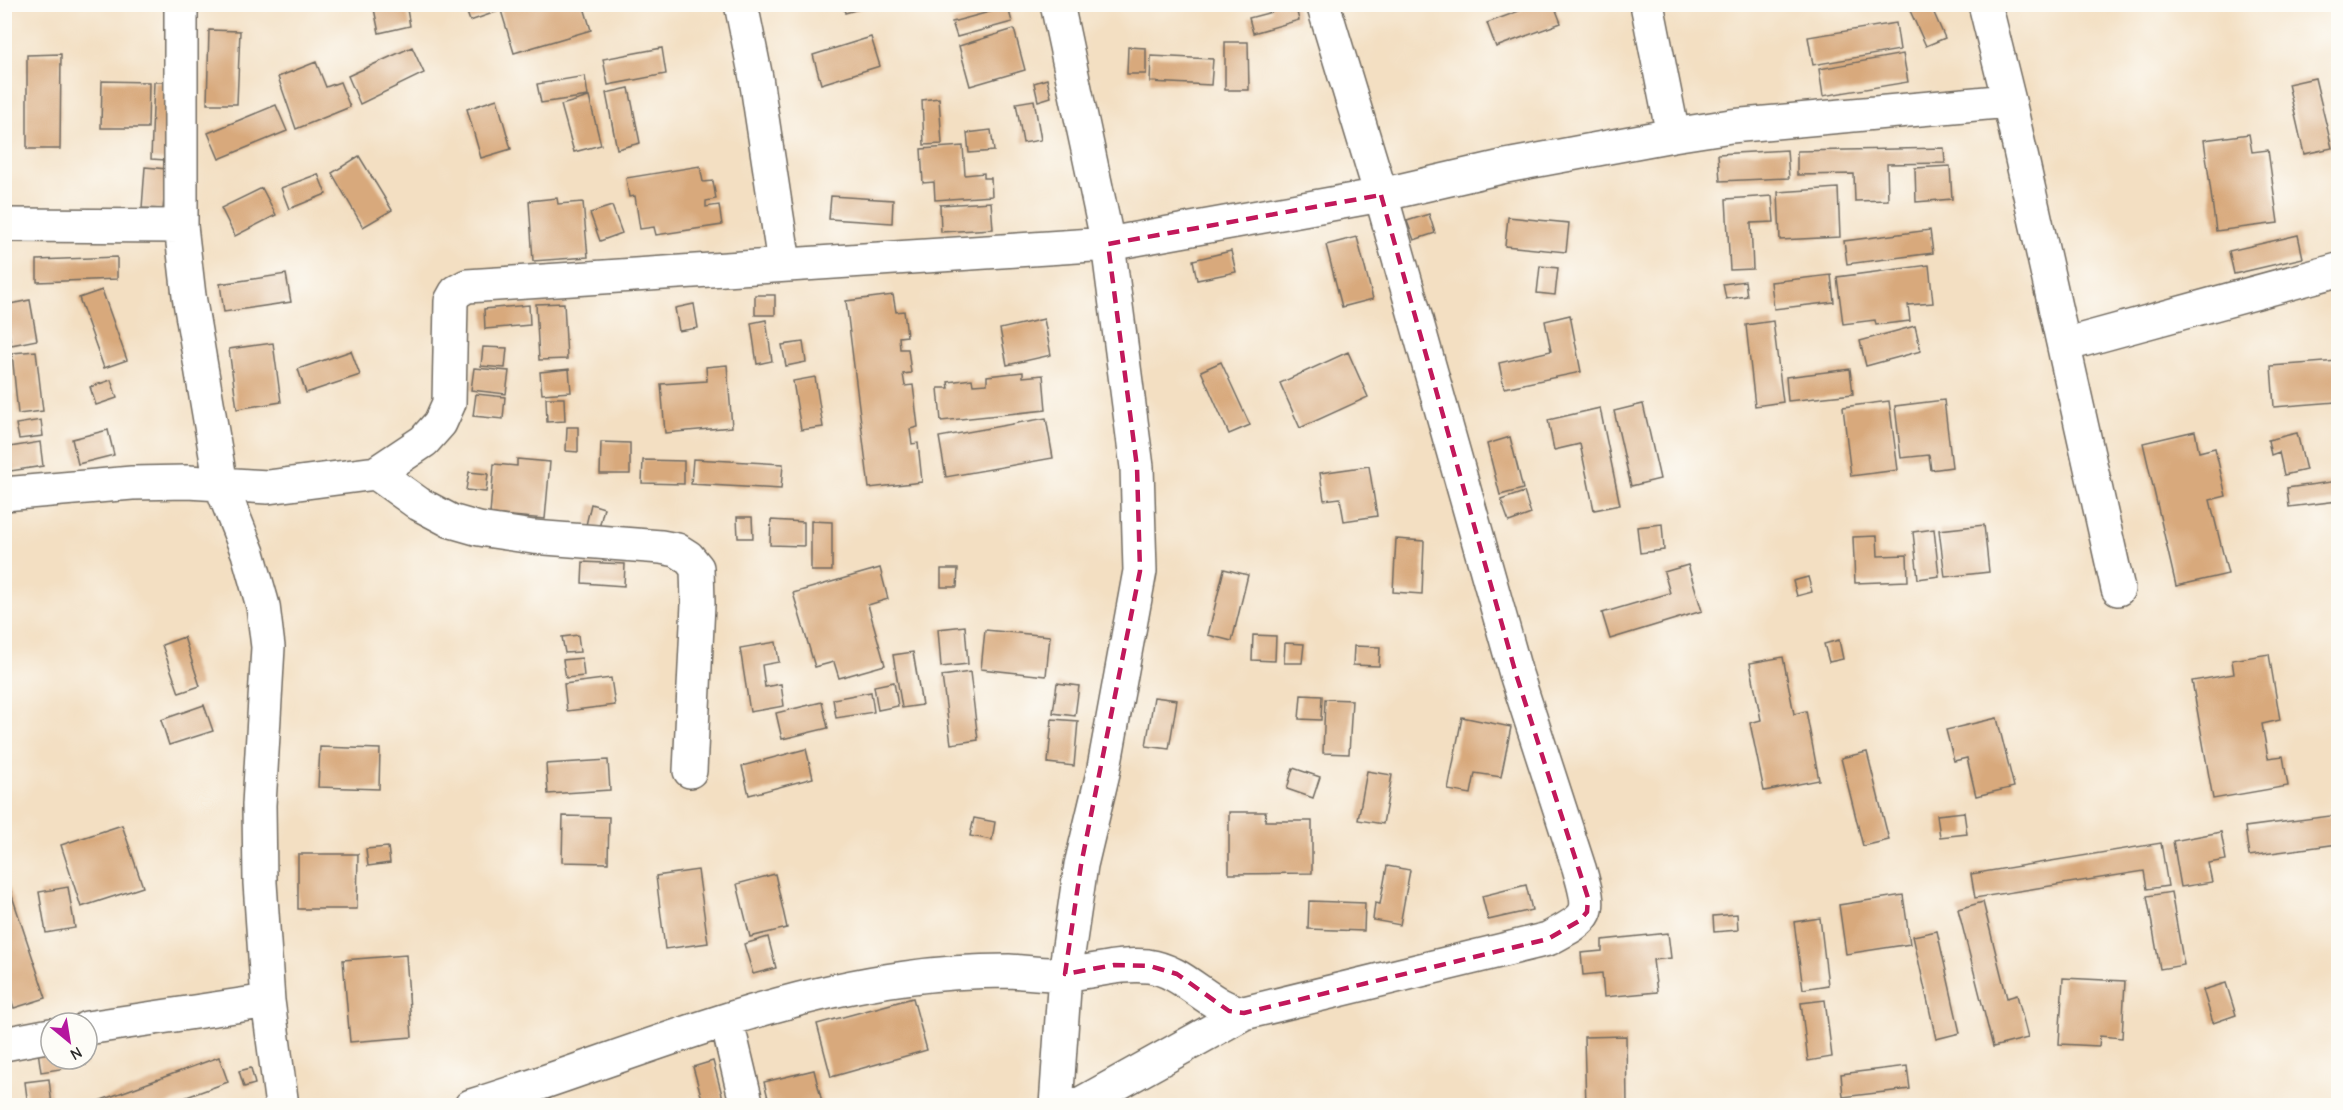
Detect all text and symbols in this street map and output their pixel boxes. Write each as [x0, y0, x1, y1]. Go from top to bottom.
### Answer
north arrow [39, 1011, 99, 1071]
text: N [67, 1043, 85, 1064]

